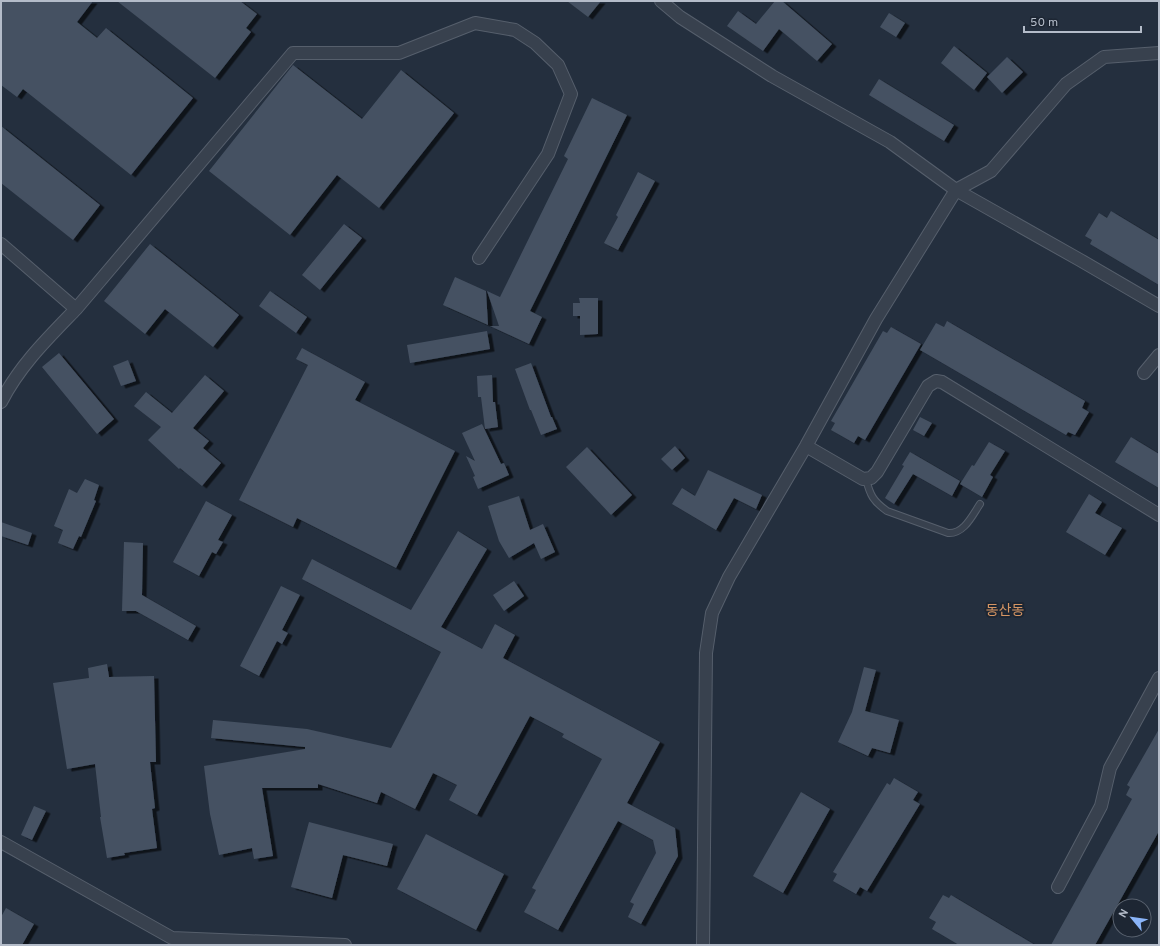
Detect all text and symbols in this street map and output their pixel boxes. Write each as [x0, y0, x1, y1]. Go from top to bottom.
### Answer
scale bar [1024, 8, 1141, 34]
text: 50 m [1030, 15, 1058, 31]
district label: 동산동 [986, 603, 1024, 620]
north arrow [1112, 898, 1152, 938]
text: N [1116, 907, 1132, 920]

